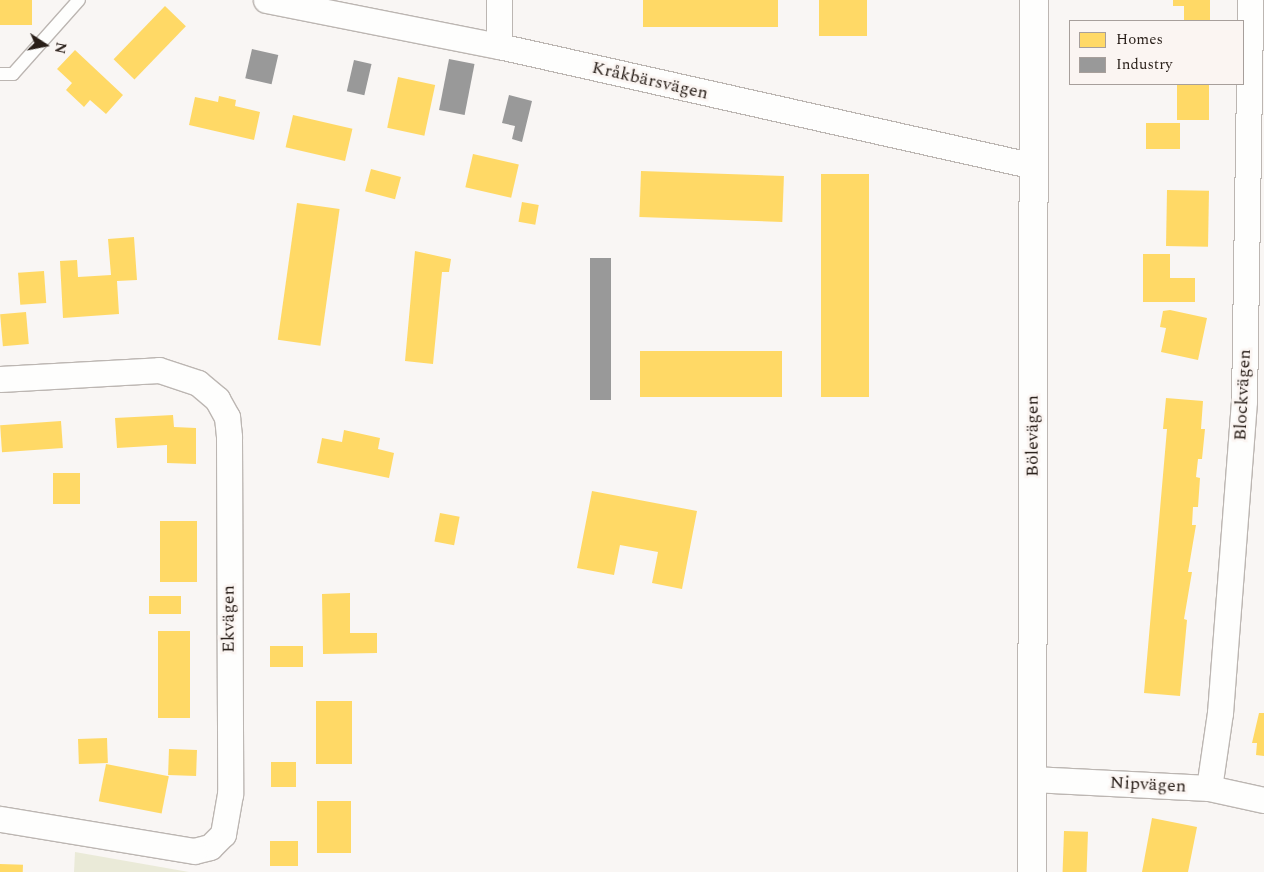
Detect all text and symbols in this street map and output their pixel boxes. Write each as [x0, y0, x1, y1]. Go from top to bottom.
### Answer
north arrow [20, 20, 70, 70]
legend [1069, 20, 1244, 85]
text: Homes [1116, 28, 1163, 51]
text: N [49, 40, 72, 56]
text: Industry [1116, 53, 1172, 76]
street label: Kråkbärsvägen [590, 57, 710, 105]
street label: Blockvägen [1230, 349, 1256, 441]
street label: Bölevägen [1022, 395, 1044, 477]
street label: Ekvägen [218, 585, 240, 653]
street label: Nipvägen [1109, 772, 1187, 798]

